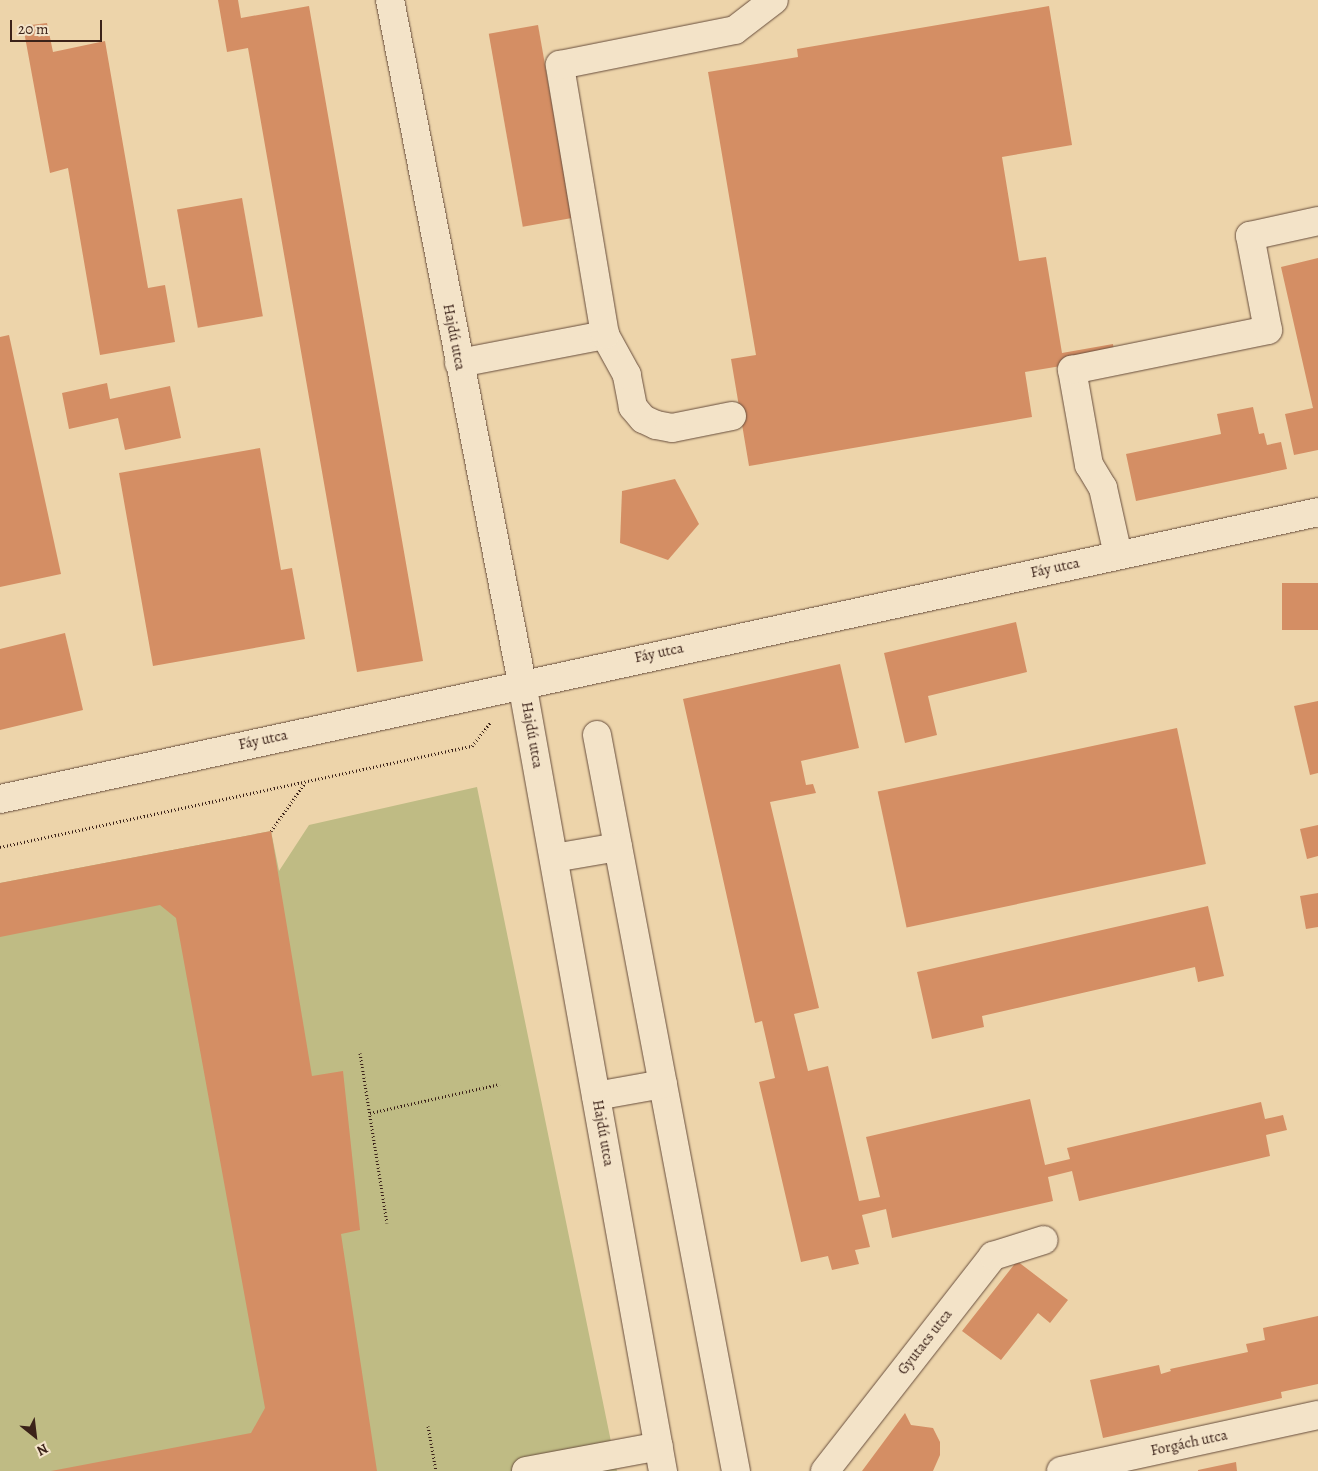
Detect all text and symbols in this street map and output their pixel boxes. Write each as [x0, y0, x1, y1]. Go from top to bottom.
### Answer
scale bar [12, 10, 105, 42]
text: 20 m [18, 19, 49, 39]
street label: Hajdú utca [439, 302, 469, 372]
street label: Fáy utca [1029, 554, 1081, 582]
street label: Fáy utca [633, 639, 685, 667]
street label: Hajdú utca [517, 700, 547, 770]
street label: Fáy utca [237, 726, 289, 754]
street label: Hajdú utca [588, 1098, 618, 1168]
street label: Gyutacs utca [894, 1306, 956, 1378]
north arrow [10, 1411, 60, 1461]
street label: Forgách utca [1149, 1426, 1229, 1460]
text: N [33, 1439, 52, 1460]

